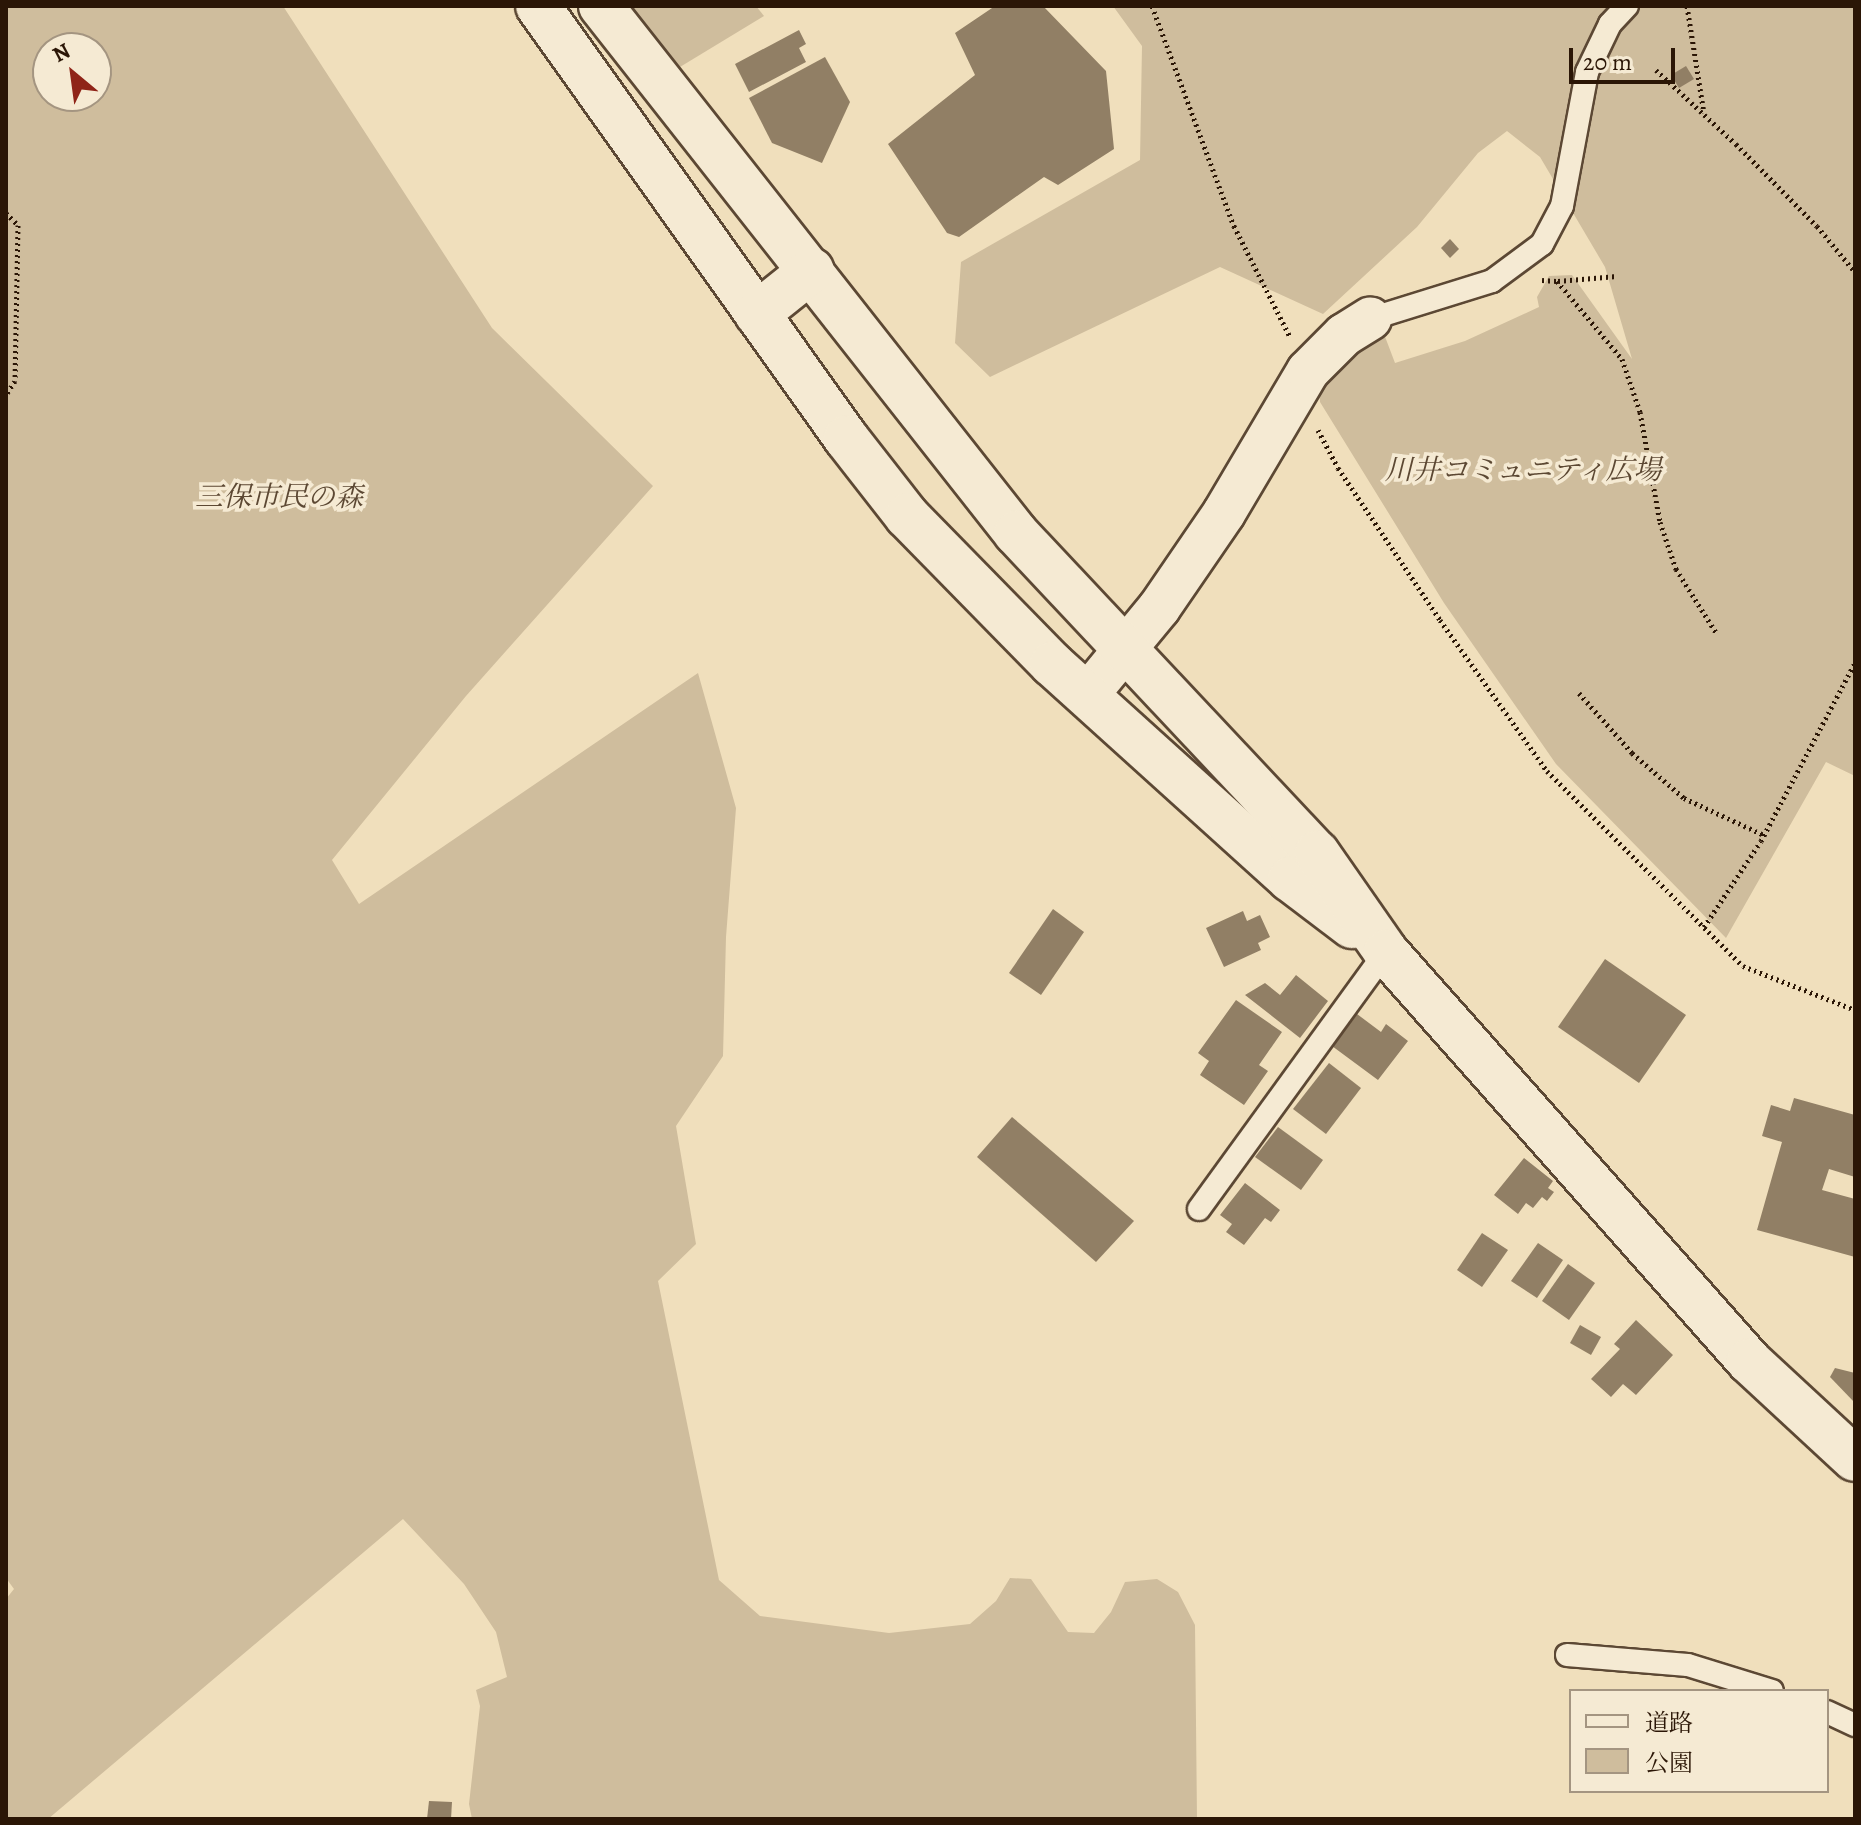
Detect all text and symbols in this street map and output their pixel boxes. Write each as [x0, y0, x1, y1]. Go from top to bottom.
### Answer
north arrow [32, 32, 112, 112]
scale bar [1573, 32, 1679, 82]
text: N [47, 36, 76, 70]
text: 20 m [1583, 46, 1632, 78]
park label: 川井コミュニティ広場 [1383, 453, 1663, 487]
park label: 三保市民の森 [195, 480, 363, 514]
legend [1569, 1689, 1829, 1793]
text: 道路 [1645, 1707, 1693, 1739]
text: 公園 [1645, 1747, 1693, 1779]

